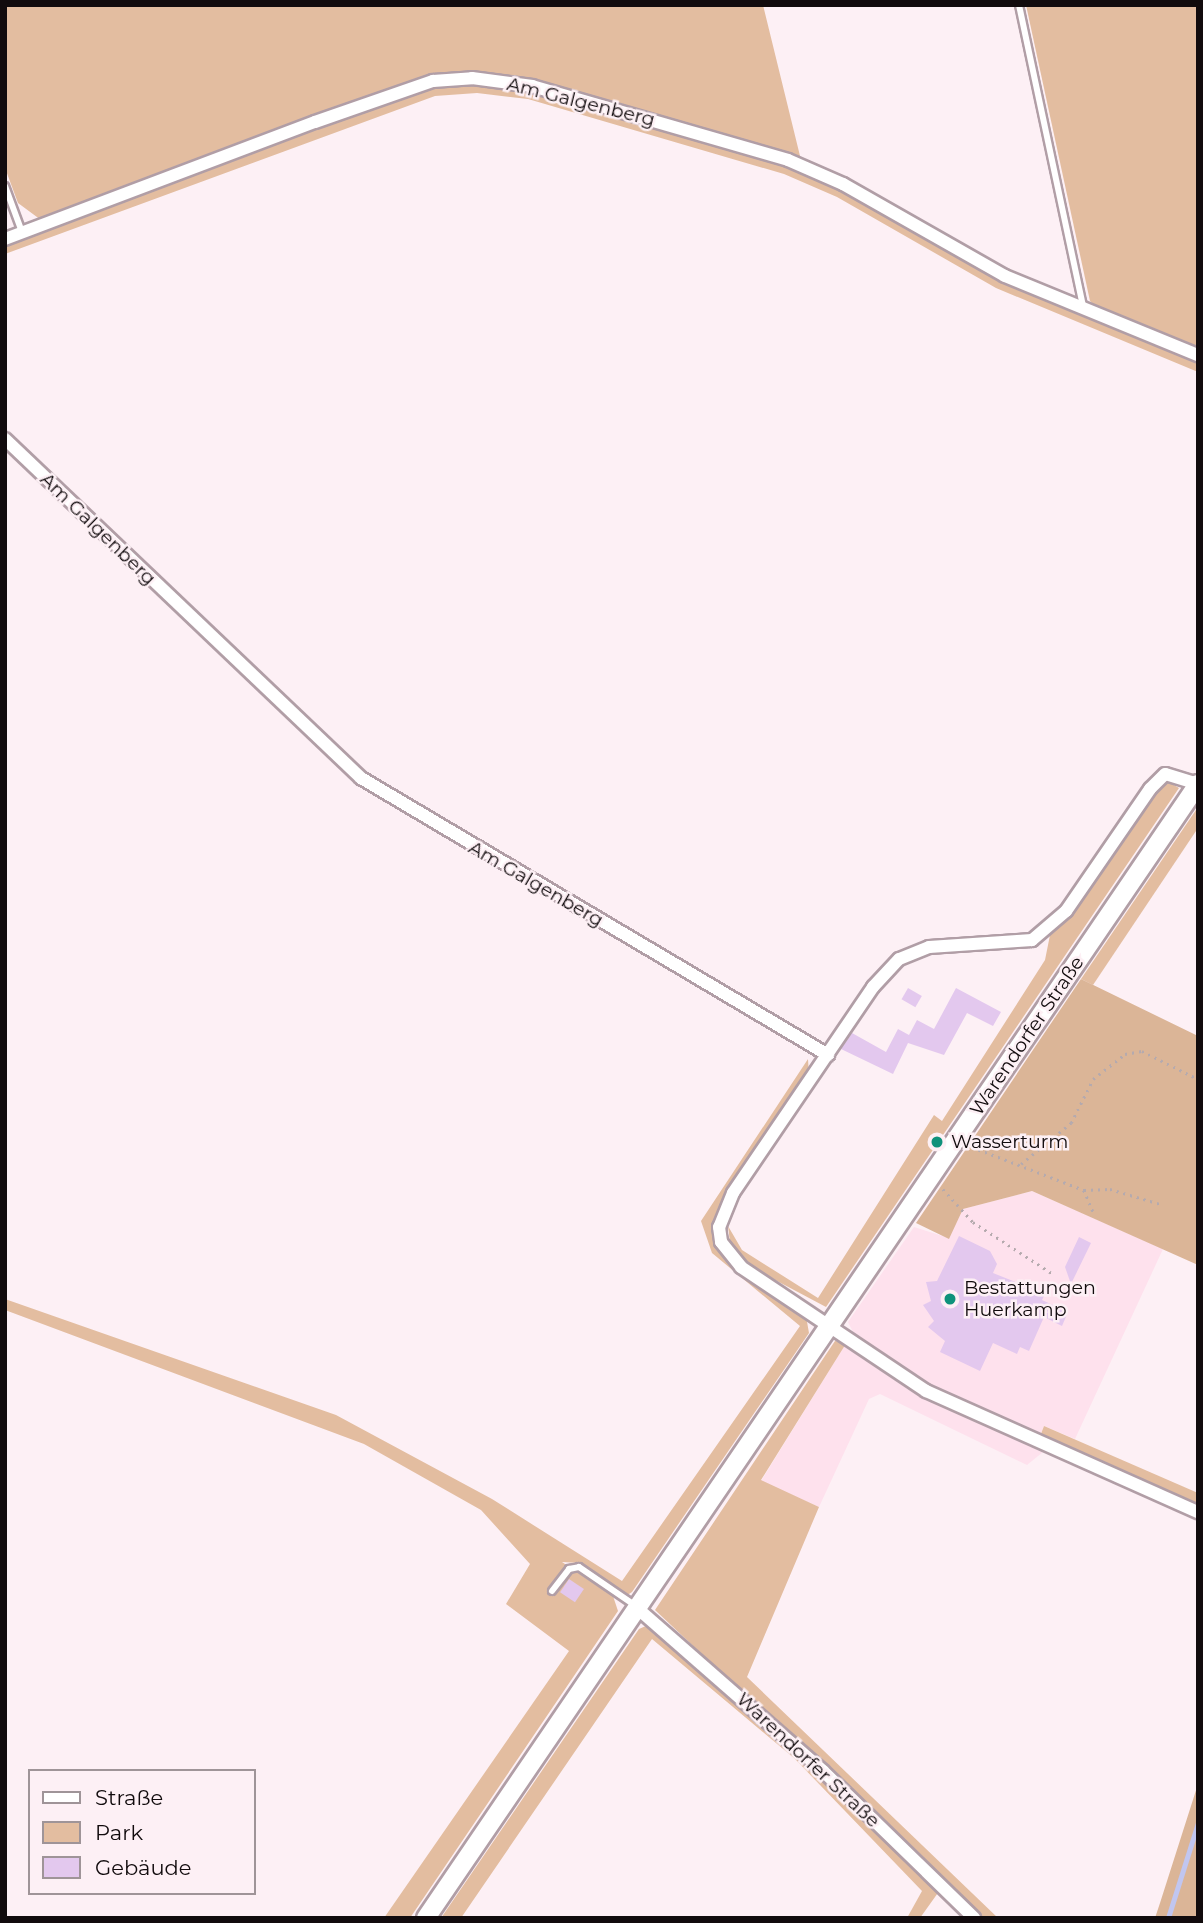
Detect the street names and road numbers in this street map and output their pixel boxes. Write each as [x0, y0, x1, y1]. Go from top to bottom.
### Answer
street label: Am Galgenberg [505, 73, 657, 131]
street label: Am Galgenberg [35, 468, 161, 590]
street label: Am Galgenberg [465, 836, 607, 932]
street label: Warendorfer Straße [965, 952, 1089, 1120]
street label: Warendorfer Straße [732, 1688, 884, 1832]

